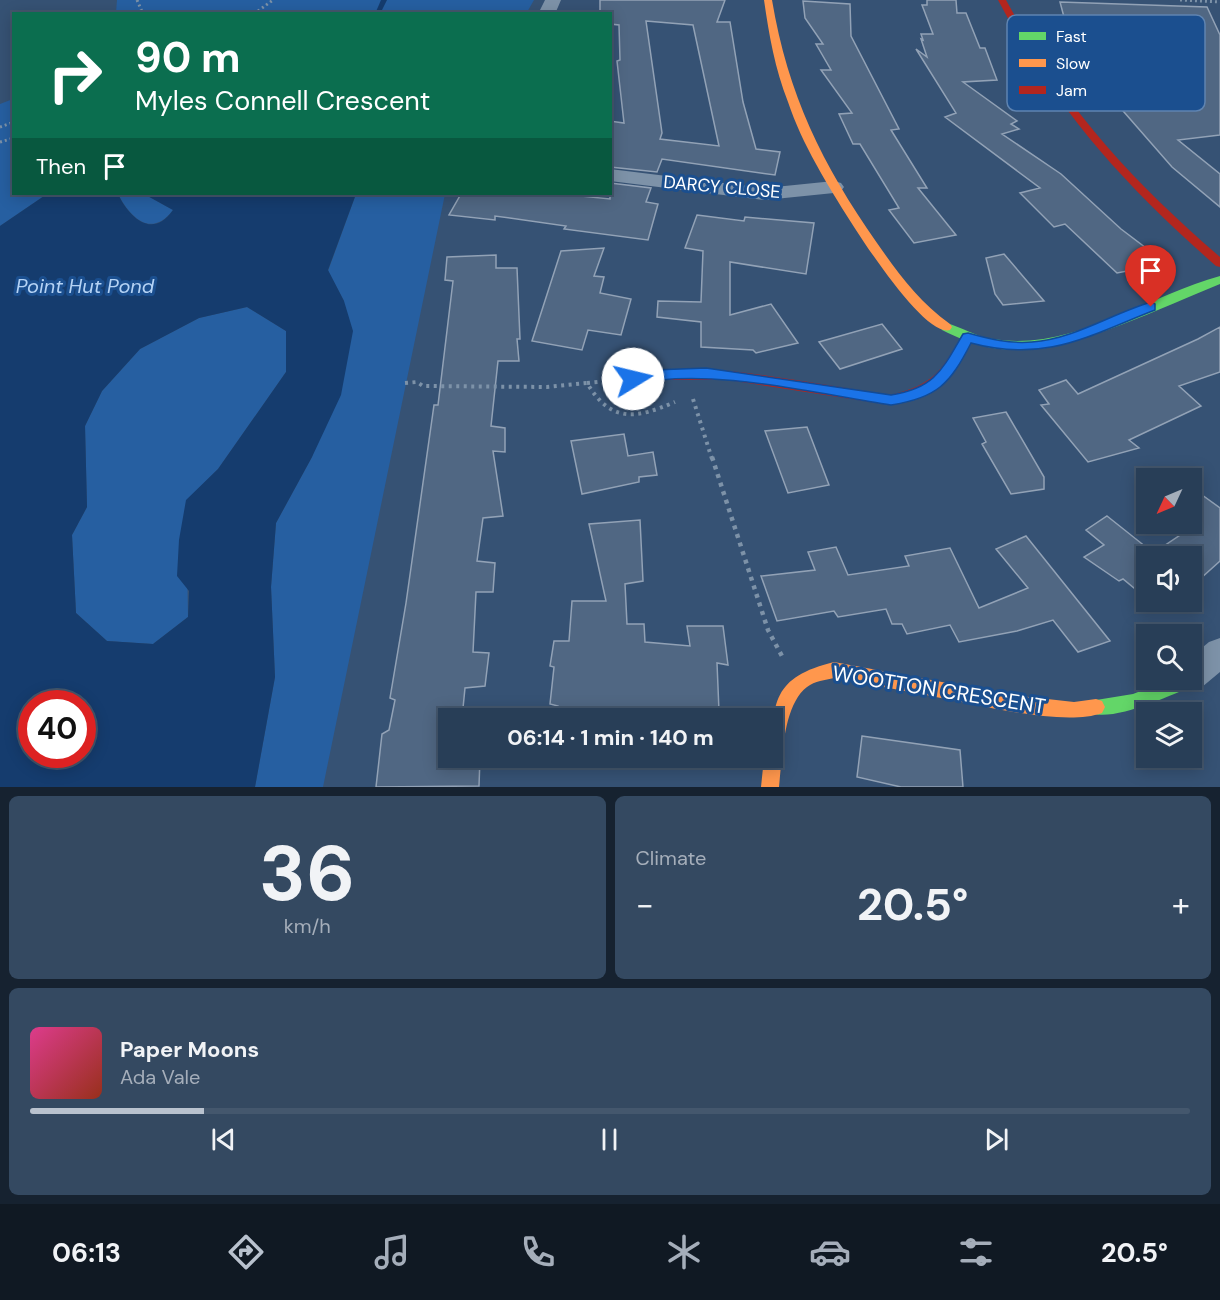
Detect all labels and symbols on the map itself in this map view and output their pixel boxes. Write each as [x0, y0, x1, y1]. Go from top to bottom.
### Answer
legend [1007, 15, 1205, 111]
text: Fast [1056, 26, 1087, 47]
text: Slow [1056, 53, 1090, 74]
text: Jam [1056, 80, 1087, 101]
street label: DARCY CLOSE [662, 170, 782, 204]
pin [1125, 245, 1176, 307]
water label: Point Hut Pond [16, 273, 155, 299]
position arrow [601, 347, 665, 411]
north arrow [1136, 468, 1202, 534]
street label: WOOTTON CRESCENT [830, 659, 1048, 721]
speed limit sign: 40 [18, 690, 96, 768]

